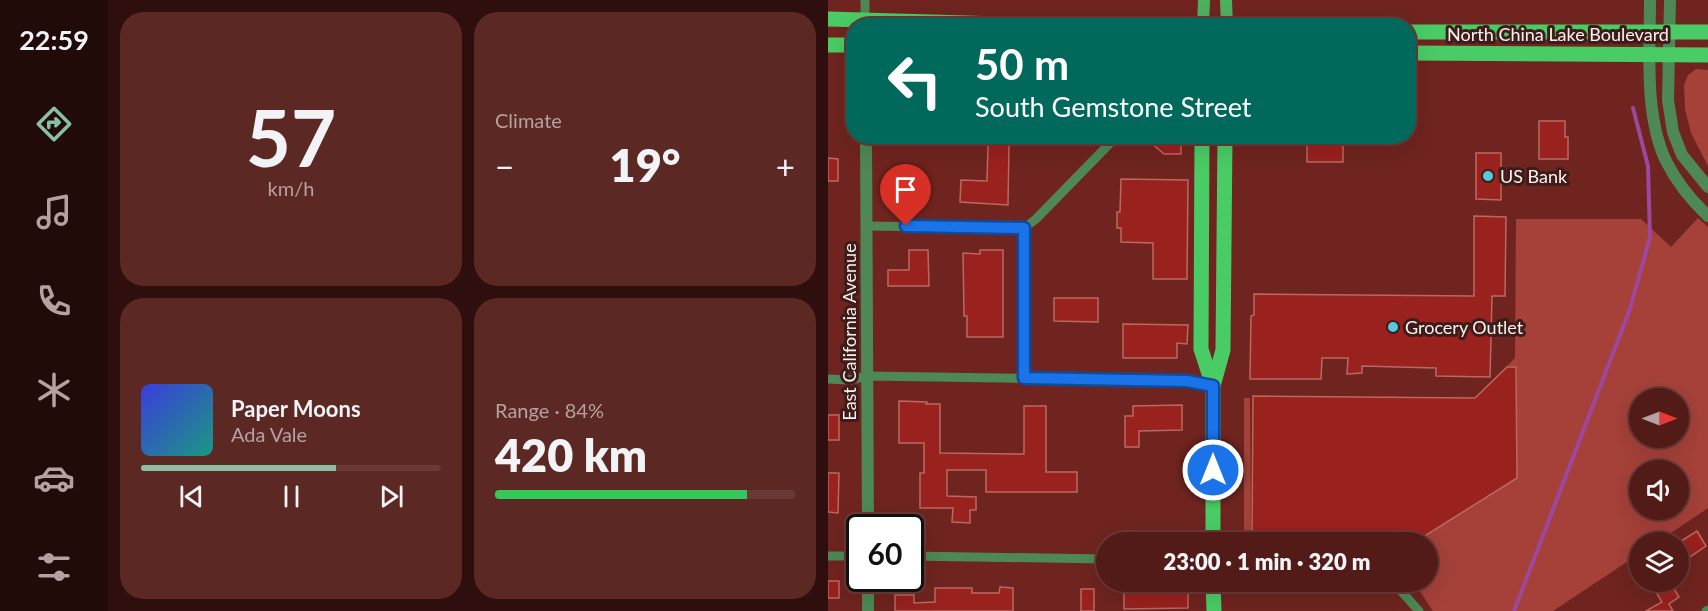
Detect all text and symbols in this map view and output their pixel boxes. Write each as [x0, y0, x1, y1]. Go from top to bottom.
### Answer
text: 22:59 [19, 23, 89, 56]
street label: North China Lake Boulevard [1447, 23, 1669, 45]
text: 50 m [975, 39, 1069, 89]
icon: left [876, 42, 954, 120]
text: 57 [246, 90, 336, 184]
text: South Gemstone Street [975, 90, 1252, 123]
icon: directions [33, 103, 75, 145]
text: Climate [495, 108, 562, 132]
text: 19° [610, 138, 680, 192]
text: − [495, 146, 514, 186]
text: + [776, 146, 795, 186]
pin [880, 164, 931, 226]
place label: US Bank [1500, 165, 1568, 187]
marker: US Bank [1481, 169, 1495, 183]
icon: arrive [889, 173, 922, 206]
text: km/h [268, 176, 314, 200]
icon: music [33, 191, 75, 233]
street label: East California Avenue [838, 243, 860, 421]
icon: phone [33, 280, 75, 322]
place label: Grocery Outlet [1405, 316, 1524, 338]
marker: Grocery Outlet [1386, 320, 1400, 334]
icon: climate [33, 369, 75, 411]
north arrow [1629, 388, 1689, 448]
map controls [1629, 388, 1689, 592]
text: Paper Moons [231, 395, 361, 422]
text: Range · 84% [495, 398, 604, 422]
text: Ada Vale [231, 422, 307, 446]
text: 420 km [495, 428, 647, 482]
position arrow [1181, 438, 1245, 502]
icon: car [33, 457, 75, 499]
button: sound [1629, 460, 1689, 520]
icon: previous [175, 480, 208, 513]
icon: pause [275, 480, 308, 513]
icon: next [375, 480, 408, 513]
speed limit sign: 60 [846, 514, 924, 592]
button: layers [1629, 532, 1689, 592]
icon: filters [33, 546, 75, 588]
text: 23:00 · 1 min · 320 m [1164, 548, 1370, 575]

